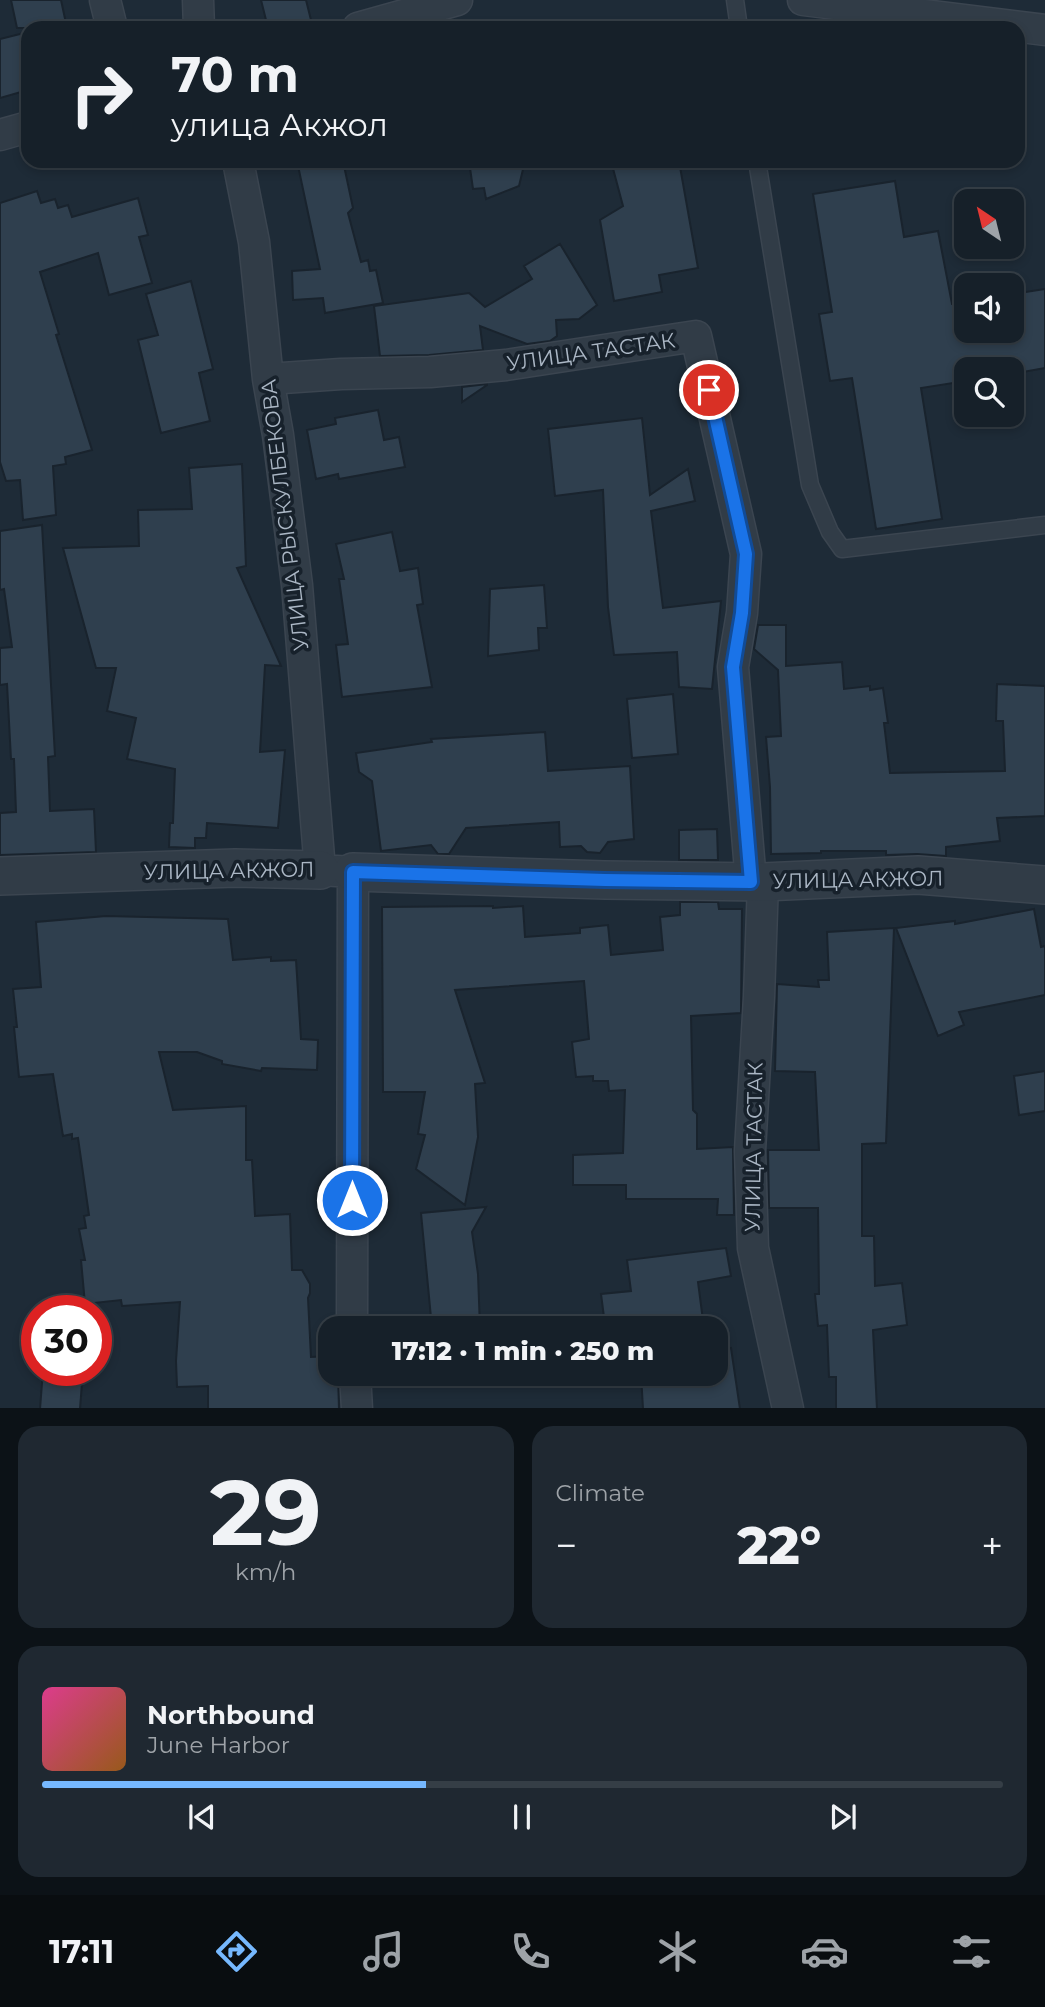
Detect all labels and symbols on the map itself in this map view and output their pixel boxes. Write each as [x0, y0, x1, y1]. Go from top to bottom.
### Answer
north arrow [954, 189, 1024, 259]
street label: УЛИЦА ТАСТАК [505, 327, 677, 376]
pin [679, 360, 739, 420]
street label: УЛИЦА РЫСКУЛБЕКОВА [255, 378, 314, 652]
street label: УЛИЦА АКЖОЛ [143, 857, 315, 884]
street label: УЛИЦА АКЖОЛ [772, 866, 944, 893]
street label: УЛИЦА ТАСТАК [740, 1062, 767, 1232]
position arrow [315, 1163, 389, 1237]
speed limit sign: 30 [21, 1295, 112, 1386]

